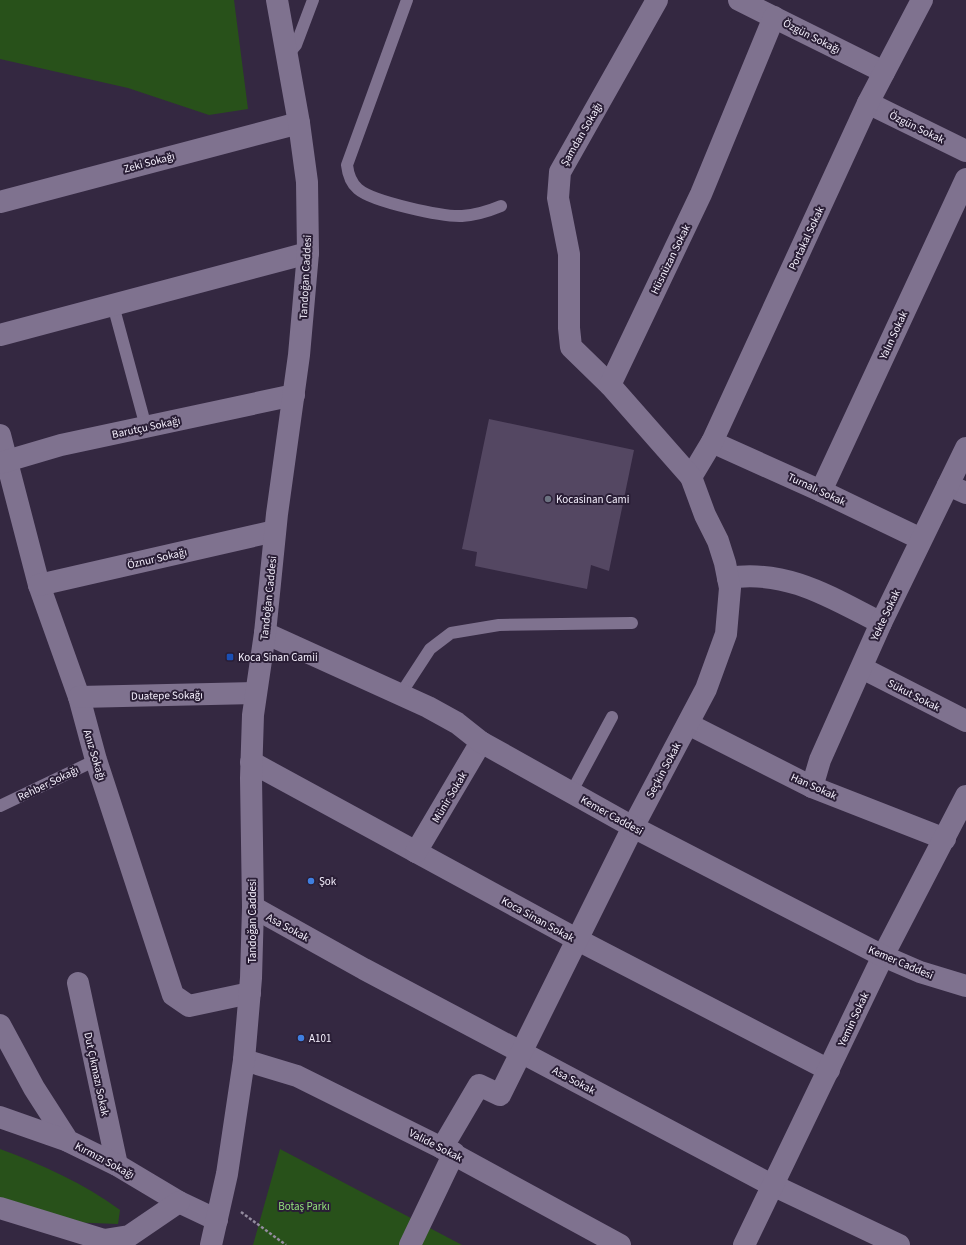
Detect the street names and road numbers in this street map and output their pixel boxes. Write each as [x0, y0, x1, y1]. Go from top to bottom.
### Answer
street label: Özgün Sokağı [780, 16, 843, 57]
street label: Şamdan Sokağı [557, 100, 606, 169]
street label: Özgün Sokak [887, 108, 947, 148]
street label: Zeki Sokağı [122, 148, 176, 177]
street label: Portakal Sokak [785, 203, 828, 273]
street label: Hüsnüzan Sokak [647, 221, 694, 297]
street label: Tandoğan Caddesi [296, 234, 315, 320]
street label: Yalın Sokak [875, 308, 911, 363]
street label: Barutçu Sokağı [111, 413, 182, 442]
street label: Turnalı Sokak [785, 469, 849, 510]
street label: Öznur Sokağı [126, 544, 188, 573]
street label: Tandoğan Caddesi [257, 555, 280, 641]
street label: Yekte Sokak [867, 587, 904, 644]
street label: Sükut Sokak [885, 676, 943, 715]
street label: Duatepe Sokağı [131, 687, 203, 704]
street label: Anız Sokağı [80, 728, 109, 782]
street label: Seçkin Sokak [643, 739, 685, 801]
street label: Rehber Sokağı [15, 762, 81, 805]
street label: Münir Sokak [428, 769, 471, 826]
street label: Han Sokak [788, 770, 840, 804]
street label: Kemer Caddesi [578, 792, 646, 839]
street label: Tandoğan Caddesi [245, 879, 260, 963]
street label: Koca Sinan Sokak [499, 893, 577, 946]
street label: Asa Sokak [264, 910, 312, 946]
street label: Kemer Caddesi [866, 942, 936, 983]
street label: Yemin Sokak [834, 989, 873, 1050]
street label: Dut Çıkmazı Sokak [80, 1031, 113, 1118]
street label: Asa Sokak [550, 1063, 598, 1098]
street label: Valide Sokak [406, 1126, 466, 1166]
street label: Kırmızı Sokağı [72, 1138, 137, 1182]

